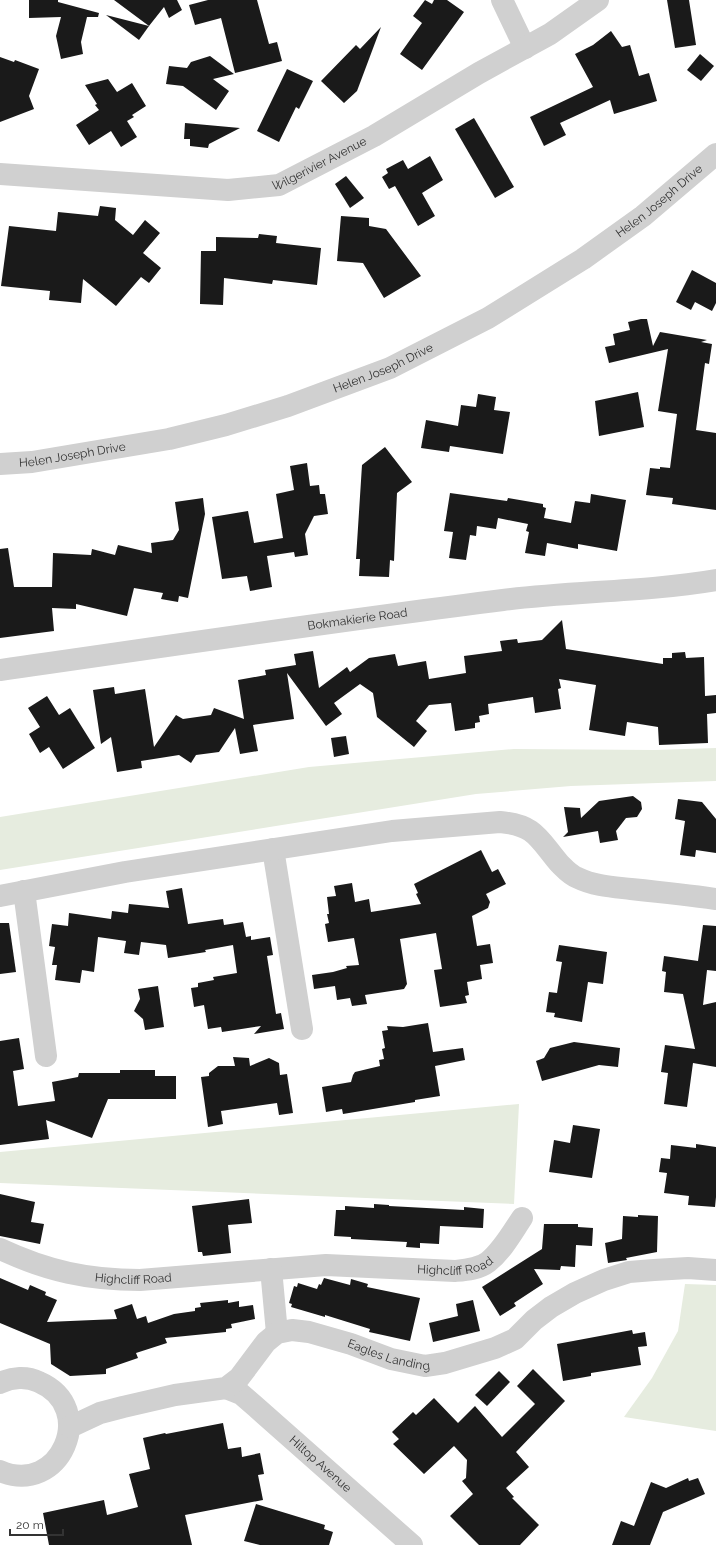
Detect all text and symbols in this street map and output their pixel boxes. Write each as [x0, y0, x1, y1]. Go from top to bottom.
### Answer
street label: Wilgerivier Avenue [271, 134, 369, 193]
street label: Helen Joseph Drive [613, 162, 705, 240]
street label: Helen Joseph Drive [331, 340, 435, 396]
street label: Helen Joseph Drive [19, 439, 127, 470]
street label: Bokmakierie Road [306, 605, 408, 633]
street label: Highcliff Road [417, 1254, 496, 1278]
street label: Highcliff Road [94, 1270, 172, 1287]
street label: Eagles Landing [346, 1336, 431, 1373]
street label: Hiltop Avenue [287, 1433, 354, 1495]
scale bar [10, 1511, 63, 1537]
text: 20 m [16, 1518, 44, 1532]

